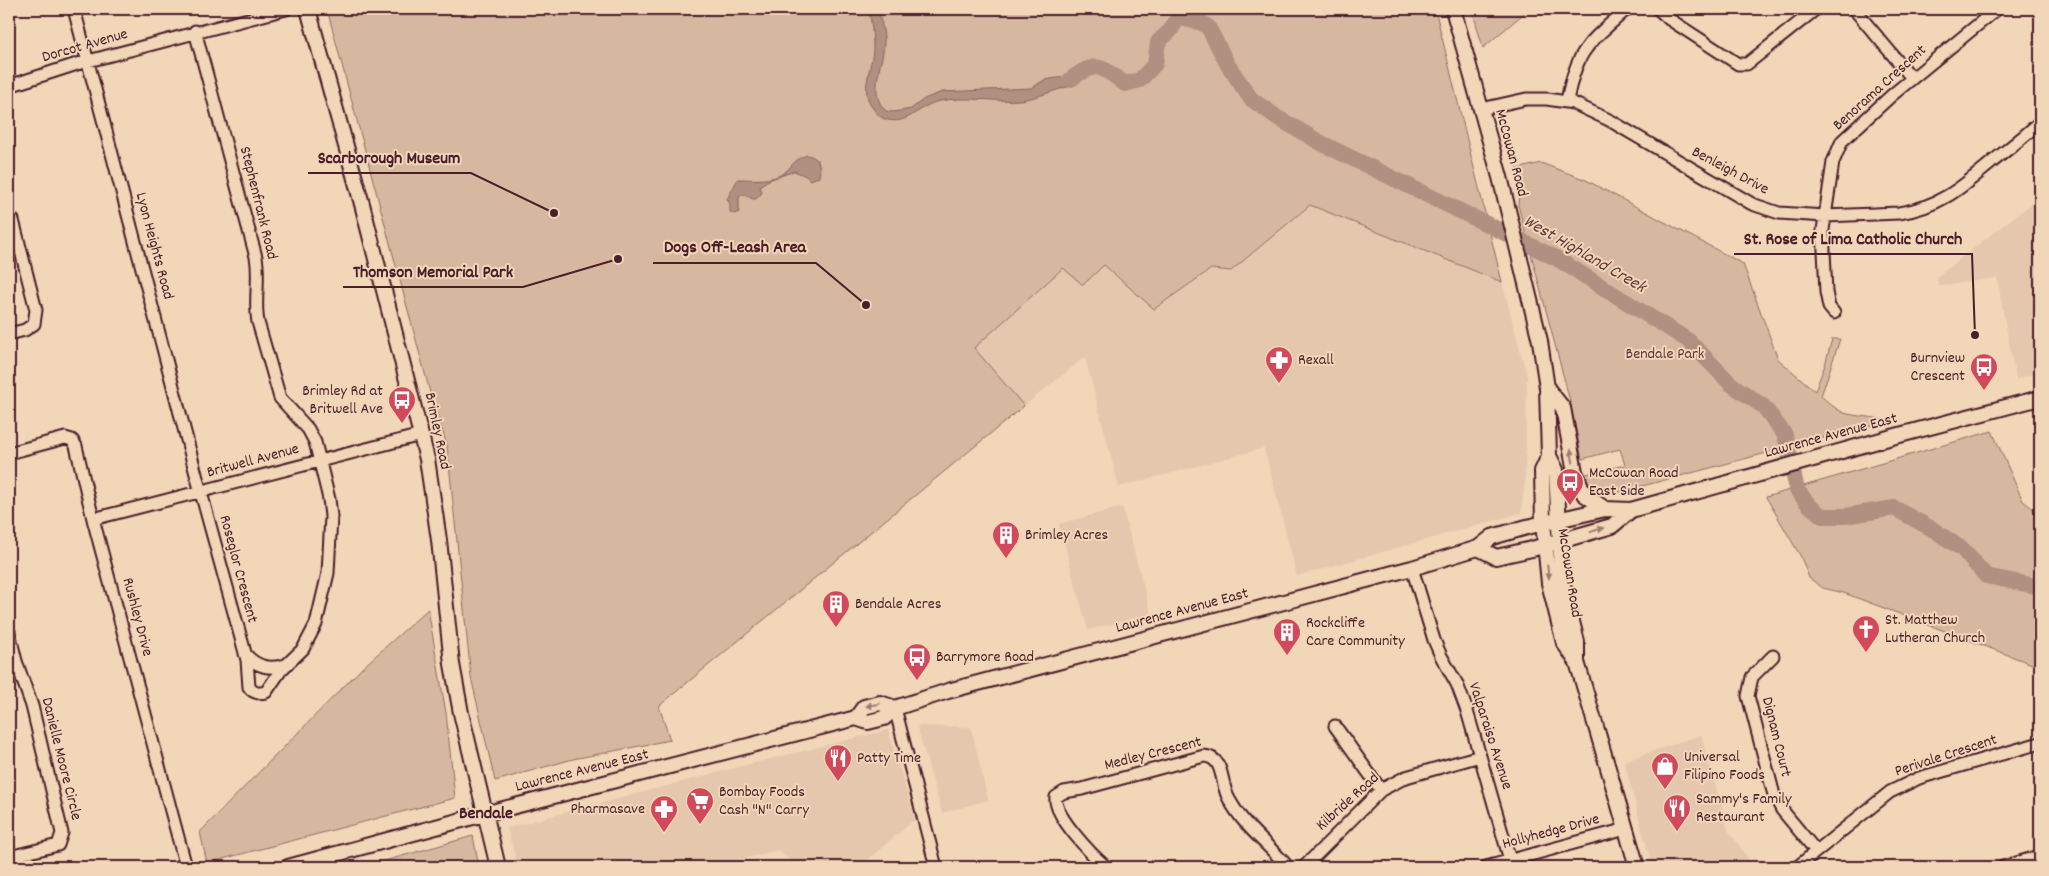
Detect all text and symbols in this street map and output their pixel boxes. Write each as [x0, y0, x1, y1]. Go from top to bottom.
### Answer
street label: Dorcot Avenue [39, 23, 131, 69]
street label: Benorama Crescent [1828, 40, 1932, 136]
street label: McCowan Road [1488, 107, 1534, 199]
callout: Scarborough Museum [308, 140, 471, 173]
street label: Benleigh Drive [1687, 141, 1773, 201]
street label: Stephenfrank Road [233, 144, 283, 262]
text: Scarborough Museum [318, 147, 460, 172]
street label: Lyon Heights Road [129, 190, 179, 302]
water label: West Highland Creek [1518, 210, 1651, 301]
callout: St. Rose of Lima Catholic Church [1734, 221, 1972, 254]
text: St. Rose of Lima Catholic Church [1744, 228, 1962, 253]
callout: Dogs Off-Leash Area [653, 230, 816, 263]
text: Dogs Off-Leash Area [664, 236, 807, 261]
callout: Thomson Memorial Park [343, 254, 523, 287]
text: Thomson Memorial Park [353, 261, 514, 286]
park label: Bendale Park [1626, 343, 1704, 366]
pharmacy icon: Rexall [1264, 345, 1294, 384]
place label: Burnview Crescent [1910, 347, 1965, 388]
place label: Rexall [1298, 349, 1334, 372]
bus stop icon: Burnview Crescent [1969, 352, 1999, 391]
place label: Brimley Rd at Britwell Ave [302, 380, 383, 421]
bus stop icon: Brimley Rd at Britwell Ave [387, 385, 417, 424]
street label: Brimley Road [418, 390, 456, 472]
street label: Lawrence Avenue East [1762, 407, 1900, 465]
street label: Britwell Avenue [204, 438, 302, 484]
one-way arrow [1567, 447, 1575, 463]
place label: McCowan Road East Side [1589, 462, 1679, 503]
bus stop icon: McCowan Road East Side [1555, 467, 1585, 506]
street label: Roseglor Crescent [213, 513, 263, 625]
building icon: Brimley Acres [991, 520, 1021, 559]
place label: Brimley Acres [1025, 524, 1109, 547]
one-way arrow [1590, 526, 1605, 534]
street label: McCowan Road [1551, 527, 1587, 619]
one-way arrow [1544, 564, 1552, 580]
street label: Rushley Drive [115, 575, 159, 659]
street label: Lawrence Avenue East [1113, 582, 1251, 640]
building icon: Bendale Acres [821, 589, 851, 628]
place label: Bendale Acres [855, 593, 942, 616]
place label: St. Matthew Lutheran Church [1885, 609, 1985, 650]
place label: Rockcliffe Care Community [1306, 612, 1405, 653]
church icon: St. Matthew Lutheran Church [1851, 614, 1881, 653]
building icon: Rockcliffe Care Community [1272, 617, 1302, 656]
bus stop icon: Barrymore Road [902, 642, 932, 681]
place label: Barrymore Road [936, 646, 1034, 669]
street label: Valparaiso Avenue [1462, 679, 1518, 793]
street label: Danielle Moore Circle [35, 695, 87, 823]
street label: Dignam Court [1755, 695, 1797, 779]
one-way arrow [865, 701, 881, 709]
street label: Perivale Crescent [1892, 729, 2000, 783]
street label: Medley Crescent [1102, 731, 1204, 777]
street label: Lawrence Avenue East [513, 743, 651, 799]
restaurant icon: Patty Time [823, 743, 853, 782]
place label: Universal Filipino Foods [1684, 746, 1765, 787]
place label: Patty Time [857, 747, 921, 770]
shop icon: Universal Filipino Foods [1650, 751, 1680, 790]
street label: Kilbride Road [1311, 767, 1385, 837]
place label: Bombay Foods Cash "N" Carry [719, 781, 809, 822]
supermarket icon: Bombay Foods Cash "N" Carry [685, 786, 715, 825]
place label: Sammy's Family Restaurant [1696, 788, 1792, 829]
restaurant icon: Sammy's Family Restaurant [1662, 793, 1692, 832]
pharmacy icon: Pharmasave [649, 794, 679, 833]
place label: Pharmasave [571, 798, 645, 821]
district label: Bendale [459, 802, 513, 827]
street label: Hollyhedge Drive [1500, 808, 1602, 856]

